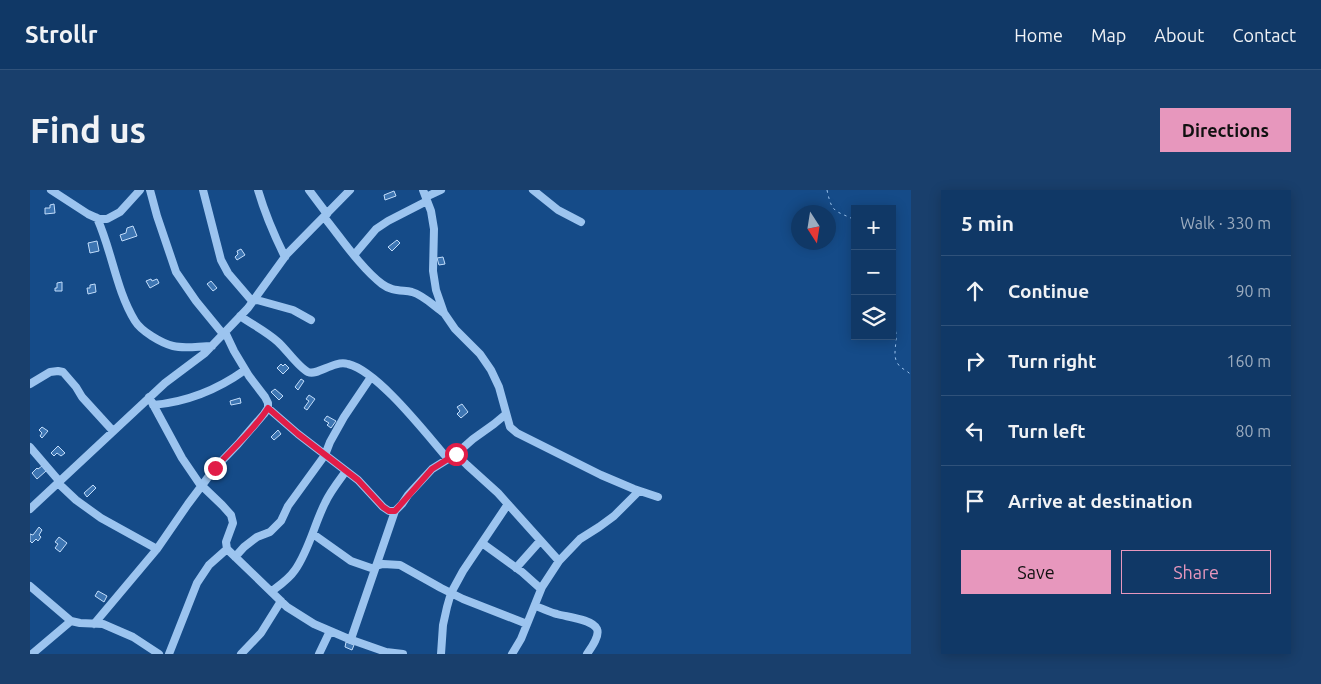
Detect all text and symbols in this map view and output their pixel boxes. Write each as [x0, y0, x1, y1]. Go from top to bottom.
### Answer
text: Strollr [25, 21, 98, 48]
text: Home [1014, 25, 1063, 45]
text: Map [1091, 25, 1126, 45]
text: About [1154, 25, 1204, 45]
text: Contact [1232, 25, 1296, 45]
button: Directions [1160, 108, 1291, 152]
text: Find us [30, 110, 146, 150]
north arrow [791, 205, 836, 250]
map controls [851, 205, 896, 340]
button: + [851, 205, 896, 250]
text: 5 min [961, 211, 1014, 235]
text: Walk · 330 m [1180, 214, 1271, 232]
button: − [851, 250, 896, 295]
icon: ahead [961, 277, 989, 305]
text: Continue [1008, 280, 1089, 302]
text: 90 m [1235, 282, 1271, 300]
button: layers [851, 295, 896, 340]
icon: right [961, 347, 989, 375]
text: Turn right [1008, 350, 1096, 372]
text: 160 m [1226, 352, 1271, 370]
icon: left [961, 417, 989, 445]
text: Turn left [1008, 420, 1086, 442]
text: 80 m [1235, 422, 1271, 440]
route start [445, 443, 468, 466]
route end [204, 457, 227, 480]
icon: arrive [961, 487, 989, 515]
text: Arrive at destination [1008, 490, 1193, 512]
button: Save [961, 550, 1111, 594]
button: Share [1121, 550, 1271, 594]

